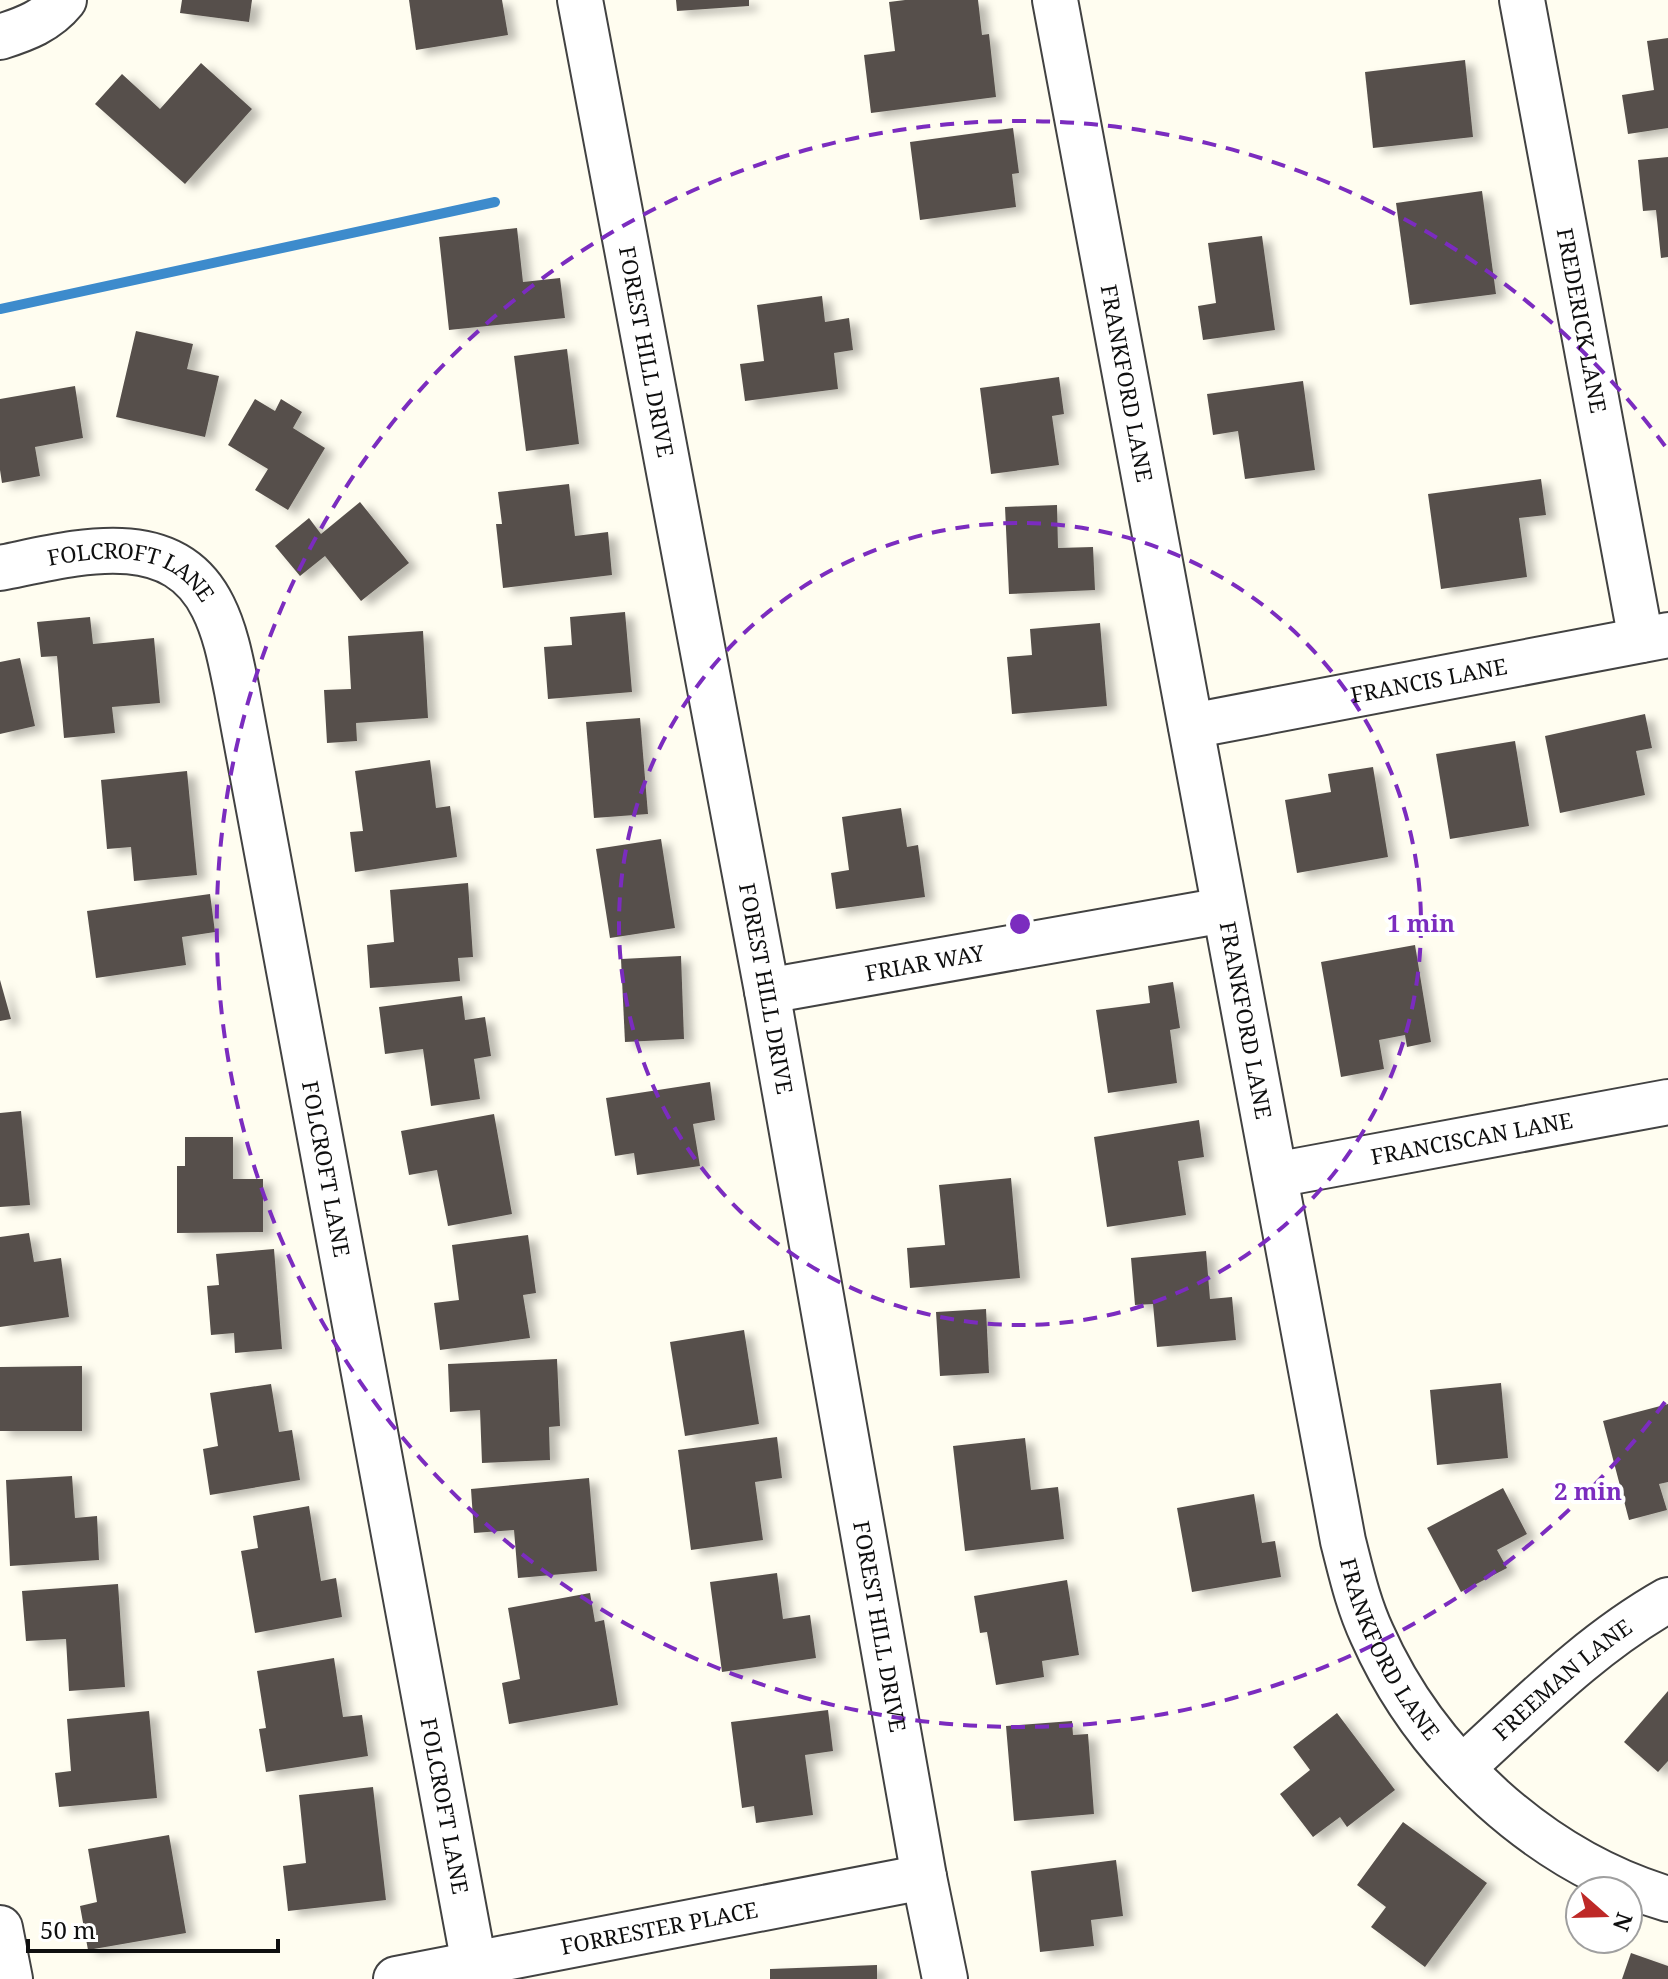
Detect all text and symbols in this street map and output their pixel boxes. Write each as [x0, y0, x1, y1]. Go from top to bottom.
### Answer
street label: FREDERICK LANE [1551, 225, 1614, 415]
street label: FOREST HILL DRIVE [613, 244, 682, 460]
street label: FRANKFORD LANE [1094, 282, 1161, 484]
street label: FOLCROFT LANE [45, 535, 222, 607]
street label: FRANCIS LANE [1348, 650, 1509, 709]
street label: FOREST HILL DRIVE [733, 880, 801, 1096]
text: 1 min [1387, 906, 1455, 939]
centre of rings [1006, 910, 1034, 938]
street label: FRANKFORD LANE [1214, 919, 1280, 1121]
street label: FRIAR WAY [862, 937, 987, 987]
street label: FOLCROFT LANE [296, 1078, 358, 1259]
street label: FRANCISCAN LANE [1368, 1104, 1575, 1171]
text: 2 min [1554, 1474, 1622, 1507]
street label: FOREST HILL DRIVE [847, 1518, 914, 1734]
street label: FRANKFORD LANE [1334, 1555, 1447, 1746]
street label: FREEMAN LANE [1486, 1611, 1637, 1746]
street label: FOLCROFT LANE [414, 1715, 477, 1896]
north arrow [1564, 1875, 1644, 1955]
street label: FORRESTER PLACE [558, 1893, 760, 1961]
scale bar [28, 1903, 278, 1953]
text: N [1607, 1909, 1641, 1935]
text: 50 m [40, 1913, 96, 1946]

